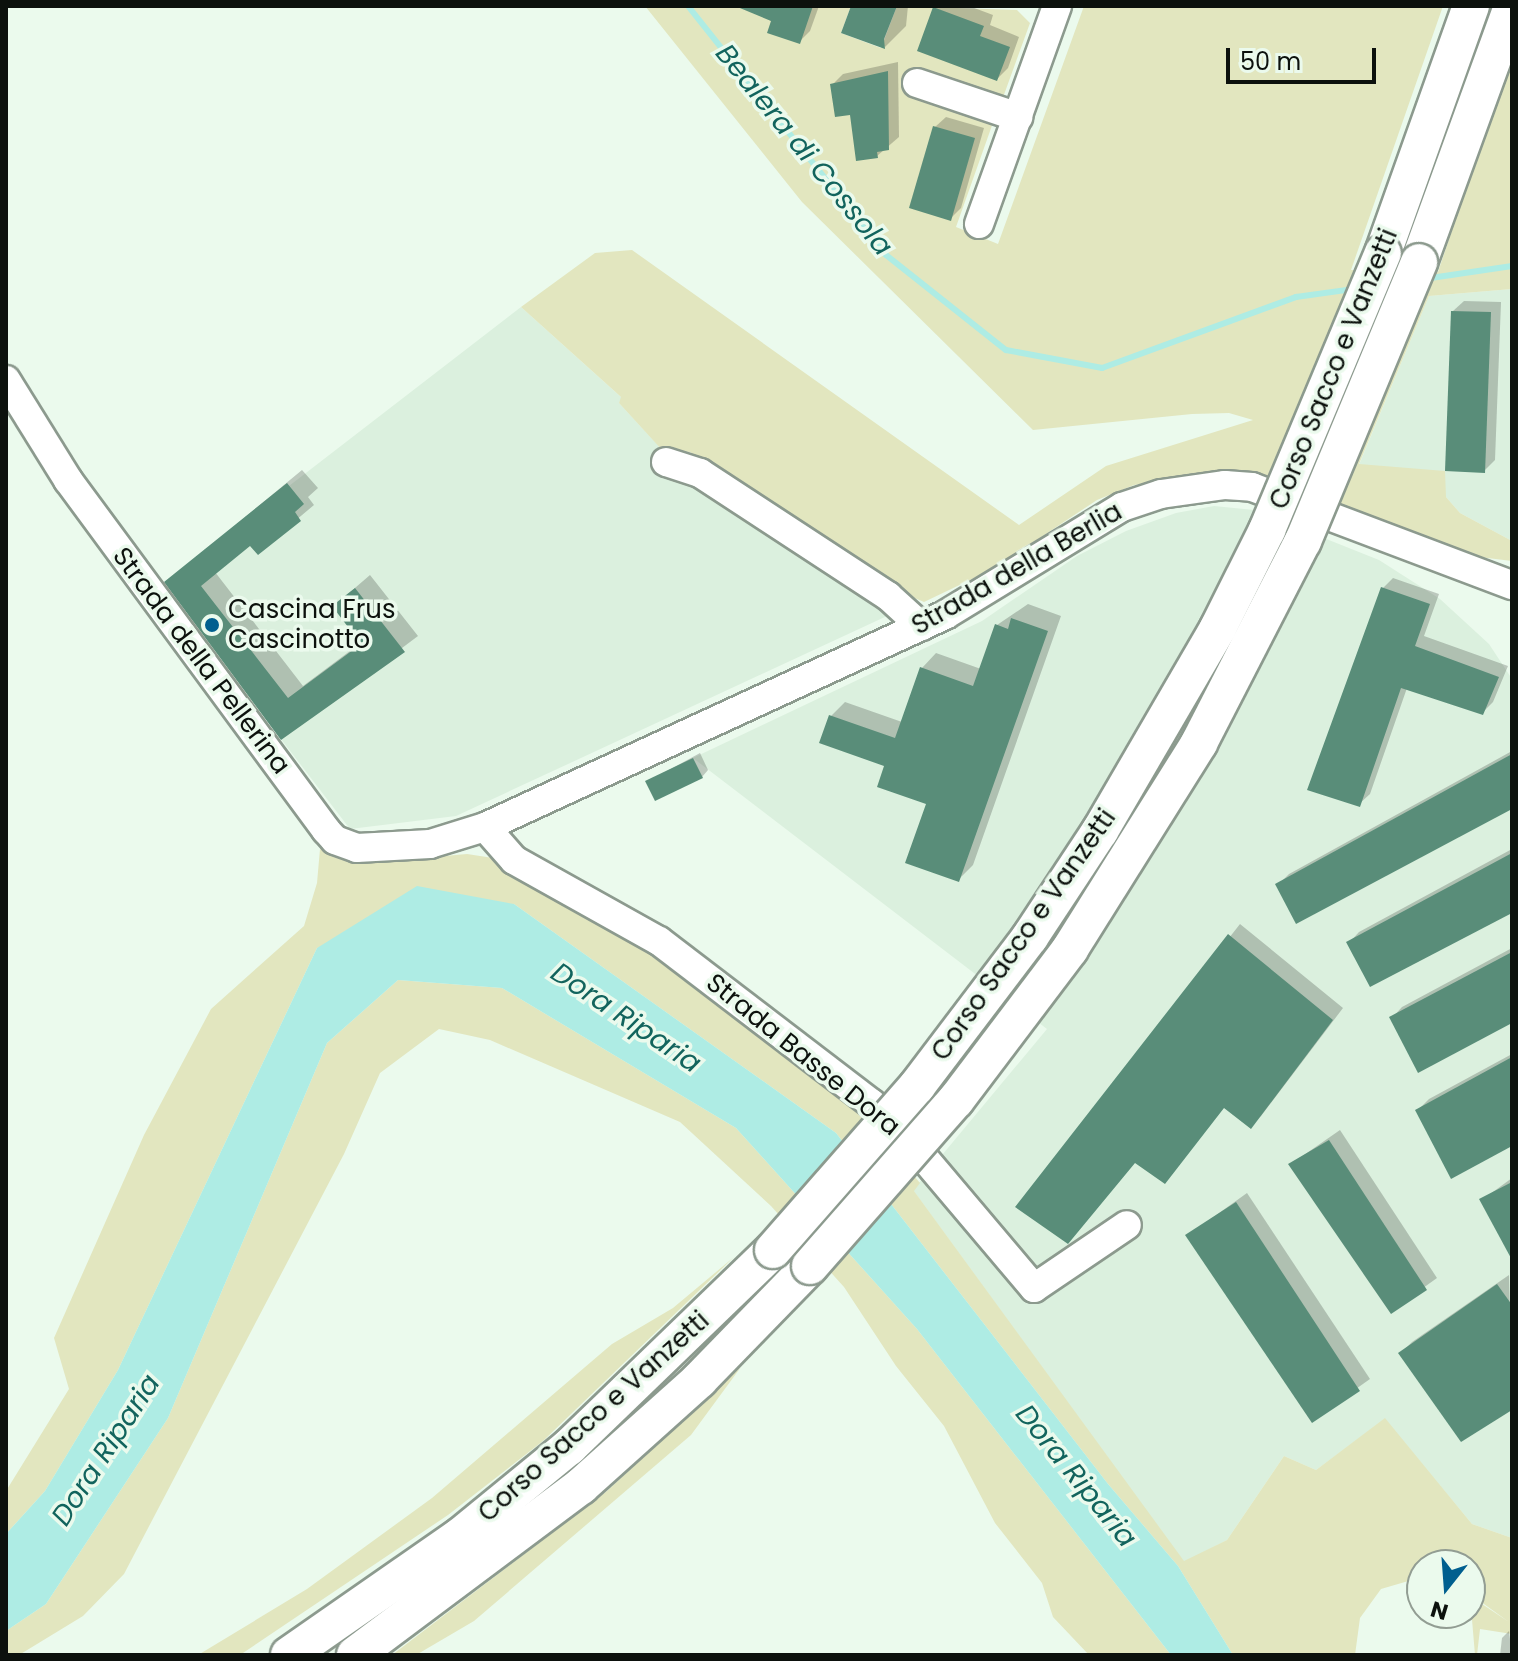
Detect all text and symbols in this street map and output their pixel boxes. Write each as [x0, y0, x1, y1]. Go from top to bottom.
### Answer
scale bar [1230, 32, 1380, 82]
water label: Bealera di Cossola [708, 38, 900, 262]
text: 50 m [1240, 45, 1301, 78]
street label: Corso Sacco e Vanzetti [1263, 224, 1405, 514]
street label: Strada della Berlia [906, 496, 1128, 642]
street label: Strada della Pellerina [106, 542, 296, 780]
place label: Cascina Frus Cascinotto [228, 594, 396, 656]
marker: Cascina Frus Cascinotto [203, 616, 221, 634]
street label: Corso Sacco e Vanzetti [925, 803, 1123, 1067]
water label: Dora Riparia [545, 956, 707, 1080]
street label: Strada Basse Dora [700, 967, 906, 1143]
street label: Corso Sacco e Vanzetti [472, 1305, 716, 1529]
water label: Dora Riparia [45, 1368, 167, 1532]
water label: Dora Riparia [1008, 1398, 1144, 1554]
north arrow [1406, 1549, 1486, 1629]
text: N [1427, 1593, 1452, 1628]

